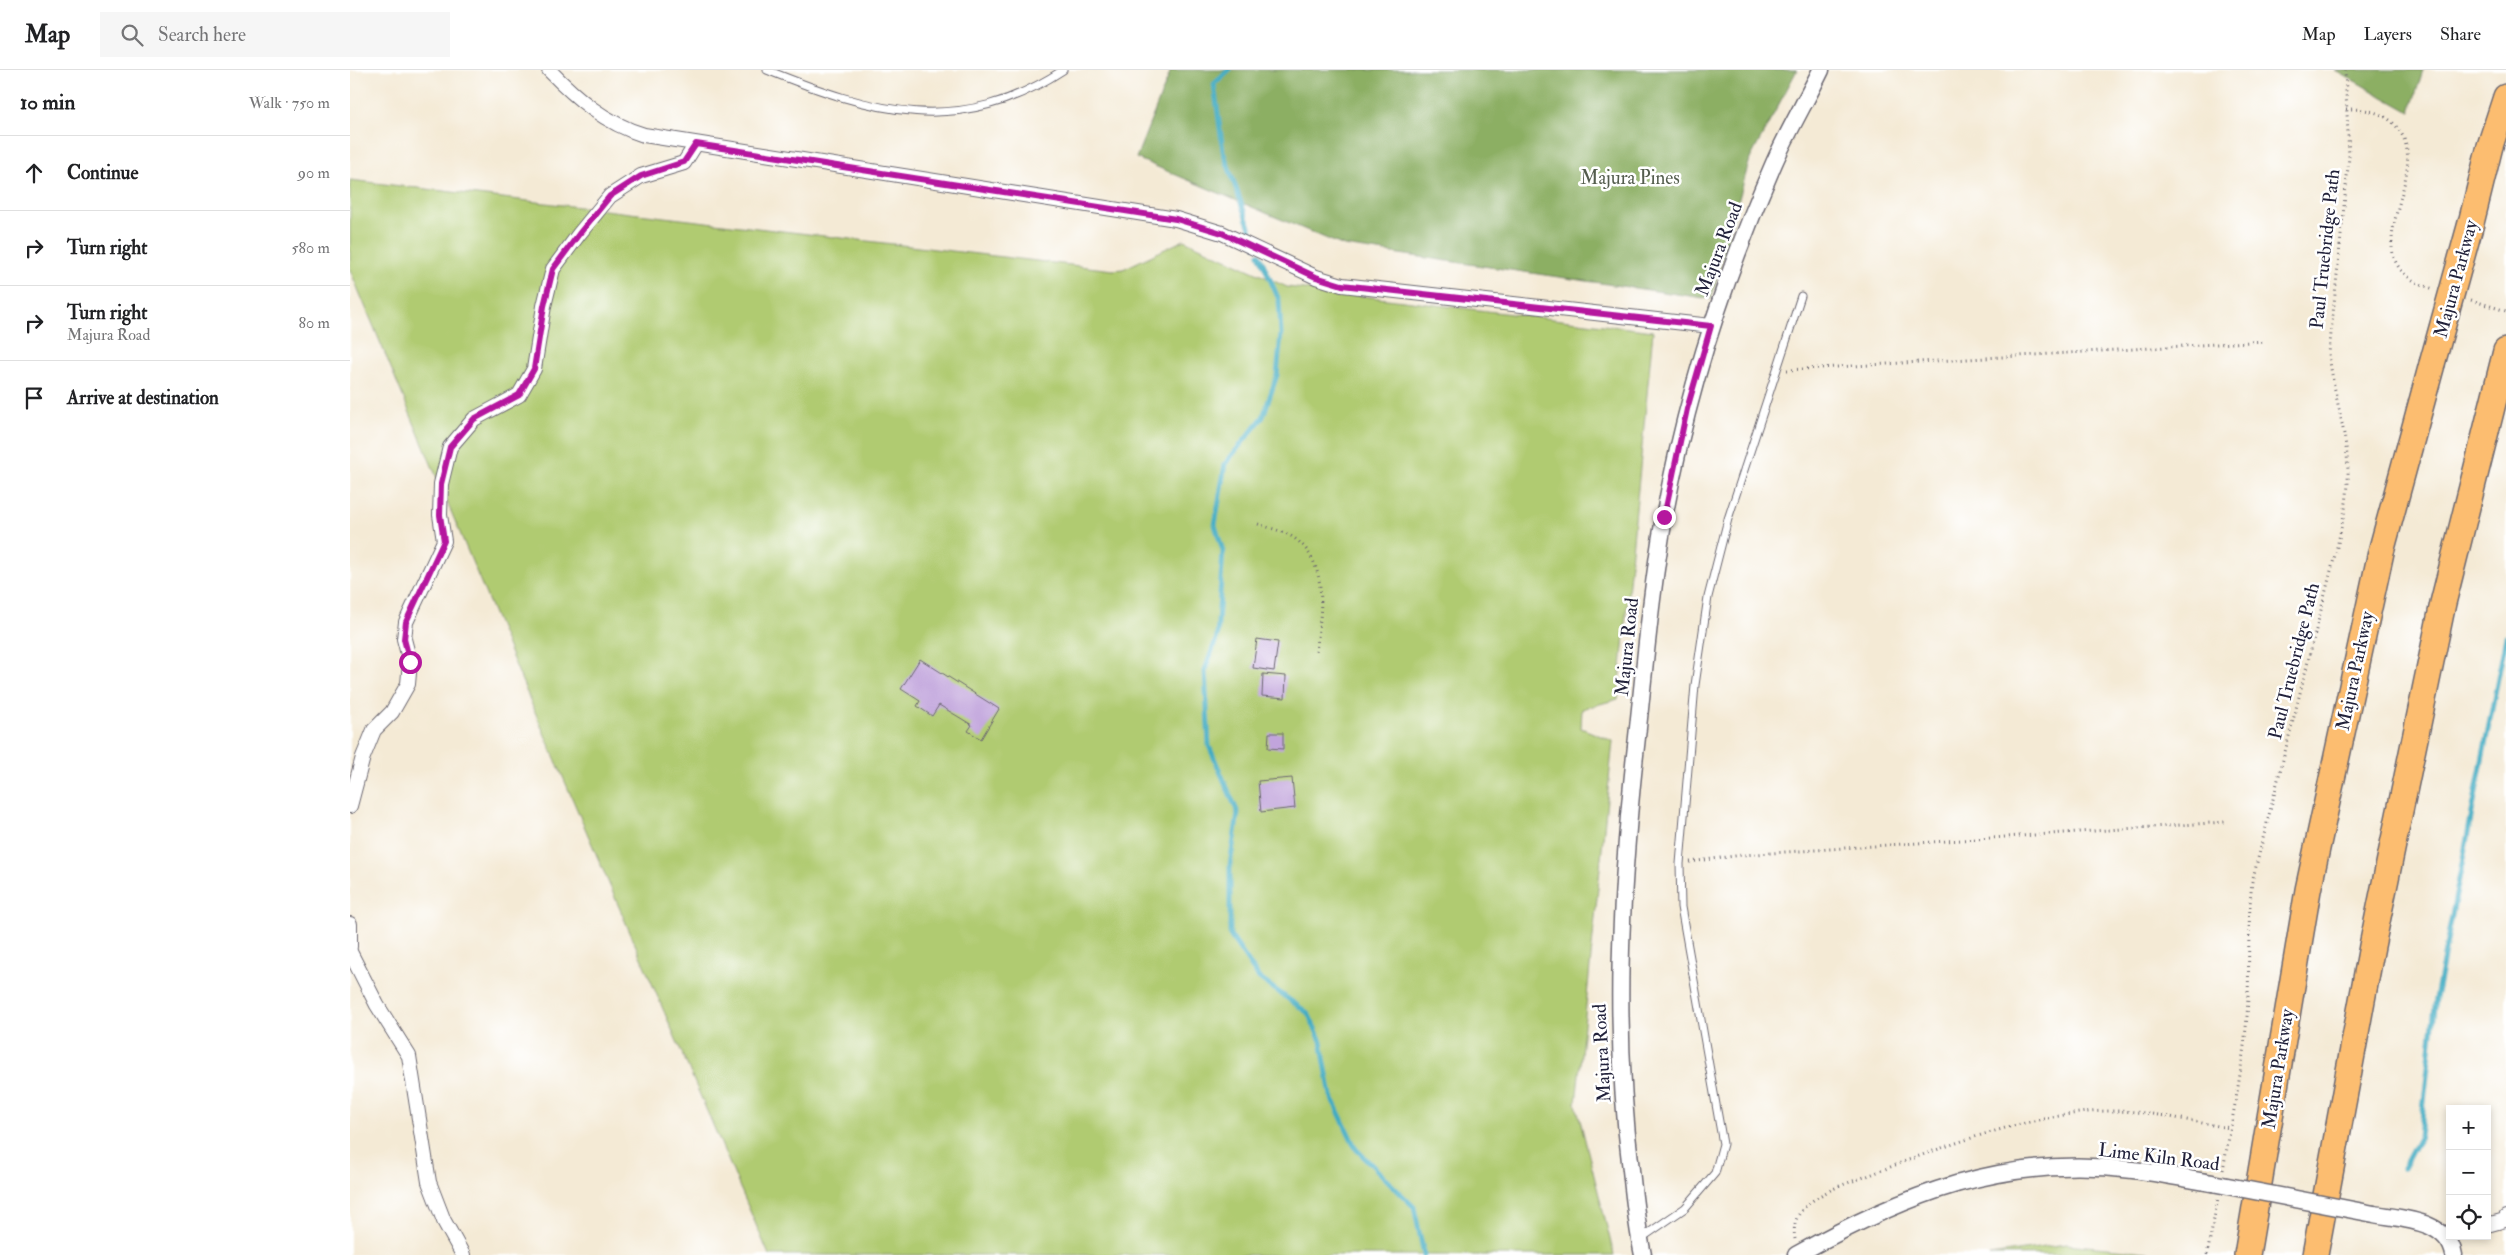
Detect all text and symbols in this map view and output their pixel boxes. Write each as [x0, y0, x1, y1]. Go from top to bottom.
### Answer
search box [100, 12, 450, 57]
text: Map [25, 19, 70, 50]
icon: search [118, 21, 146, 49]
text: Search here [158, 23, 246, 47]
text: Map [2302, 23, 2336, 46]
text: Layers [2364, 23, 2412, 46]
text: Share [2440, 23, 2481, 46]
text: 10 min [20, 89, 75, 116]
text: Walk · 750 m [249, 93, 330, 113]
icon: ahead [20, 159, 48, 187]
text: Continue [67, 161, 138, 185]
text: 90 m [298, 163, 330, 183]
park label: Majura Pines [1580, 166, 1680, 190]
street label: Paul Truebridge Path [2305, 168, 2345, 330]
street label: Majura Road [1690, 198, 1748, 299]
street label: Majura Parkway [2429, 217, 2483, 341]
icon: right [20, 234, 48, 262]
text: Turn right [67, 236, 147, 260]
text: 580 m [291, 238, 330, 258]
text: Turn right [67, 301, 147, 325]
icon: right [20, 309, 48, 337]
text: 80 m [299, 313, 330, 333]
text: Majura Road [67, 325, 150, 345]
icon: arrive [20, 384, 48, 412]
text: Arrive at destination [67, 386, 219, 410]
route end [1653, 506, 1676, 529]
street label: Paul Truebridge Path [2263, 580, 2325, 742]
street label: Majura Road [1610, 596, 1644, 697]
street label: Majura Parkway [2331, 609, 2379, 733]
route start [399, 651, 422, 674]
street label: Majura Road [1587, 1002, 1617, 1103]
street label: Majura Parkway [2257, 1007, 2299, 1131]
map controls [2446, 1105, 2491, 1240]
button: + [2446, 1105, 2491, 1150]
street label: Lime Kiln Road [2097, 1138, 2222, 1176]
button: − [2446, 1150, 2491, 1195]
button: locate [2446, 1195, 2491, 1240]

